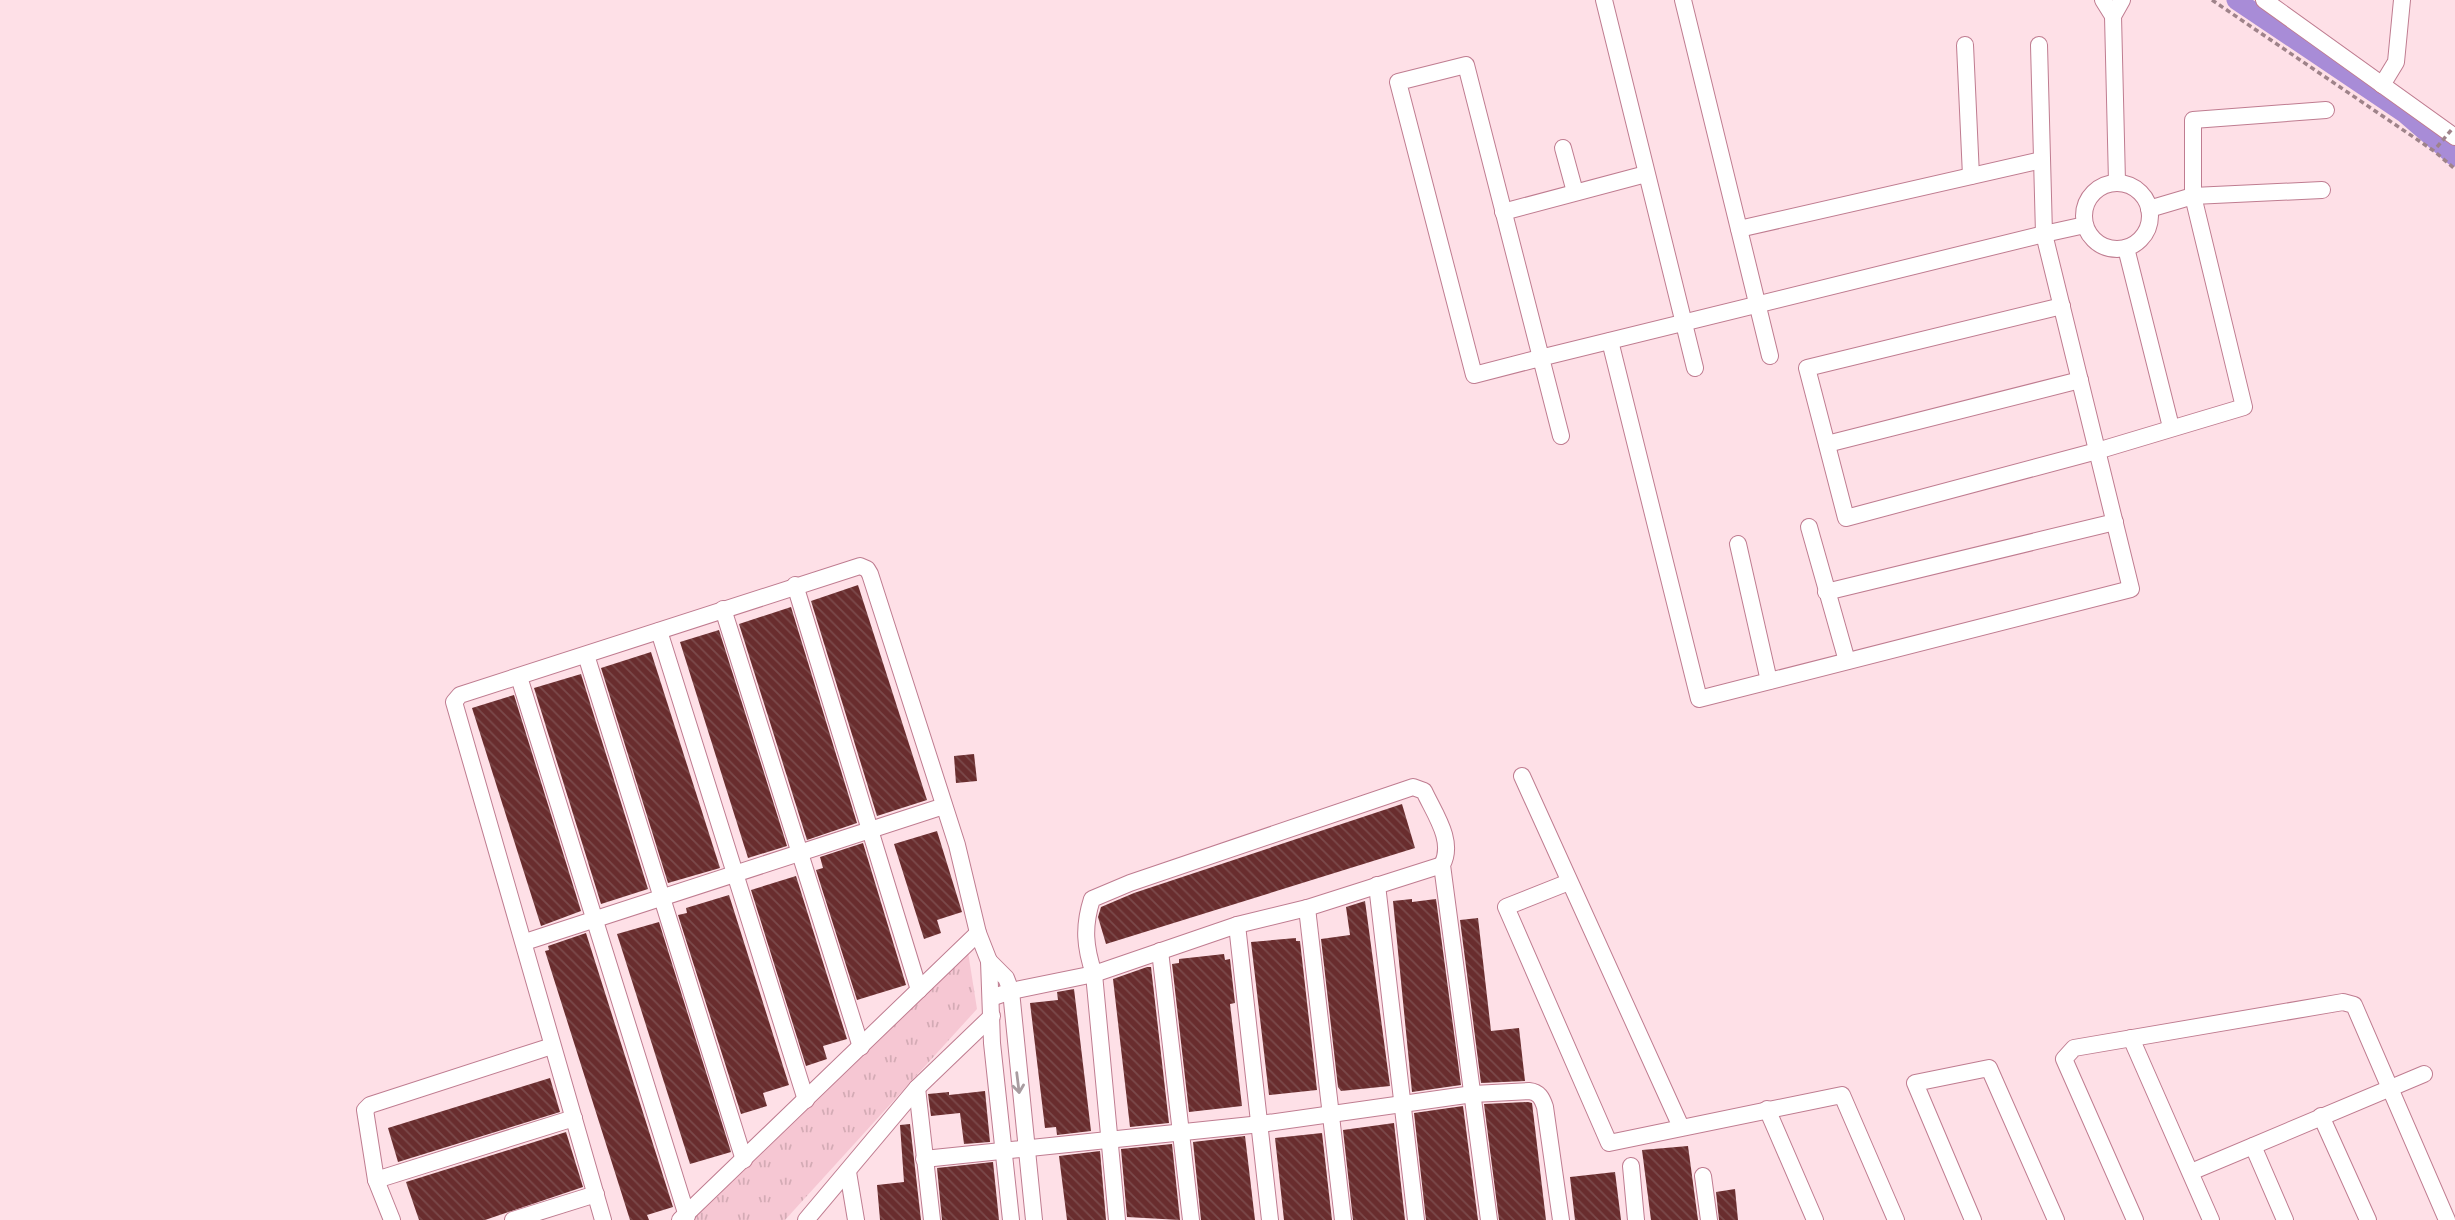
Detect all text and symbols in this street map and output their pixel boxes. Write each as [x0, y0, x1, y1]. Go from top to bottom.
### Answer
one-way arrow [1012, 1072, 1025, 1094]

